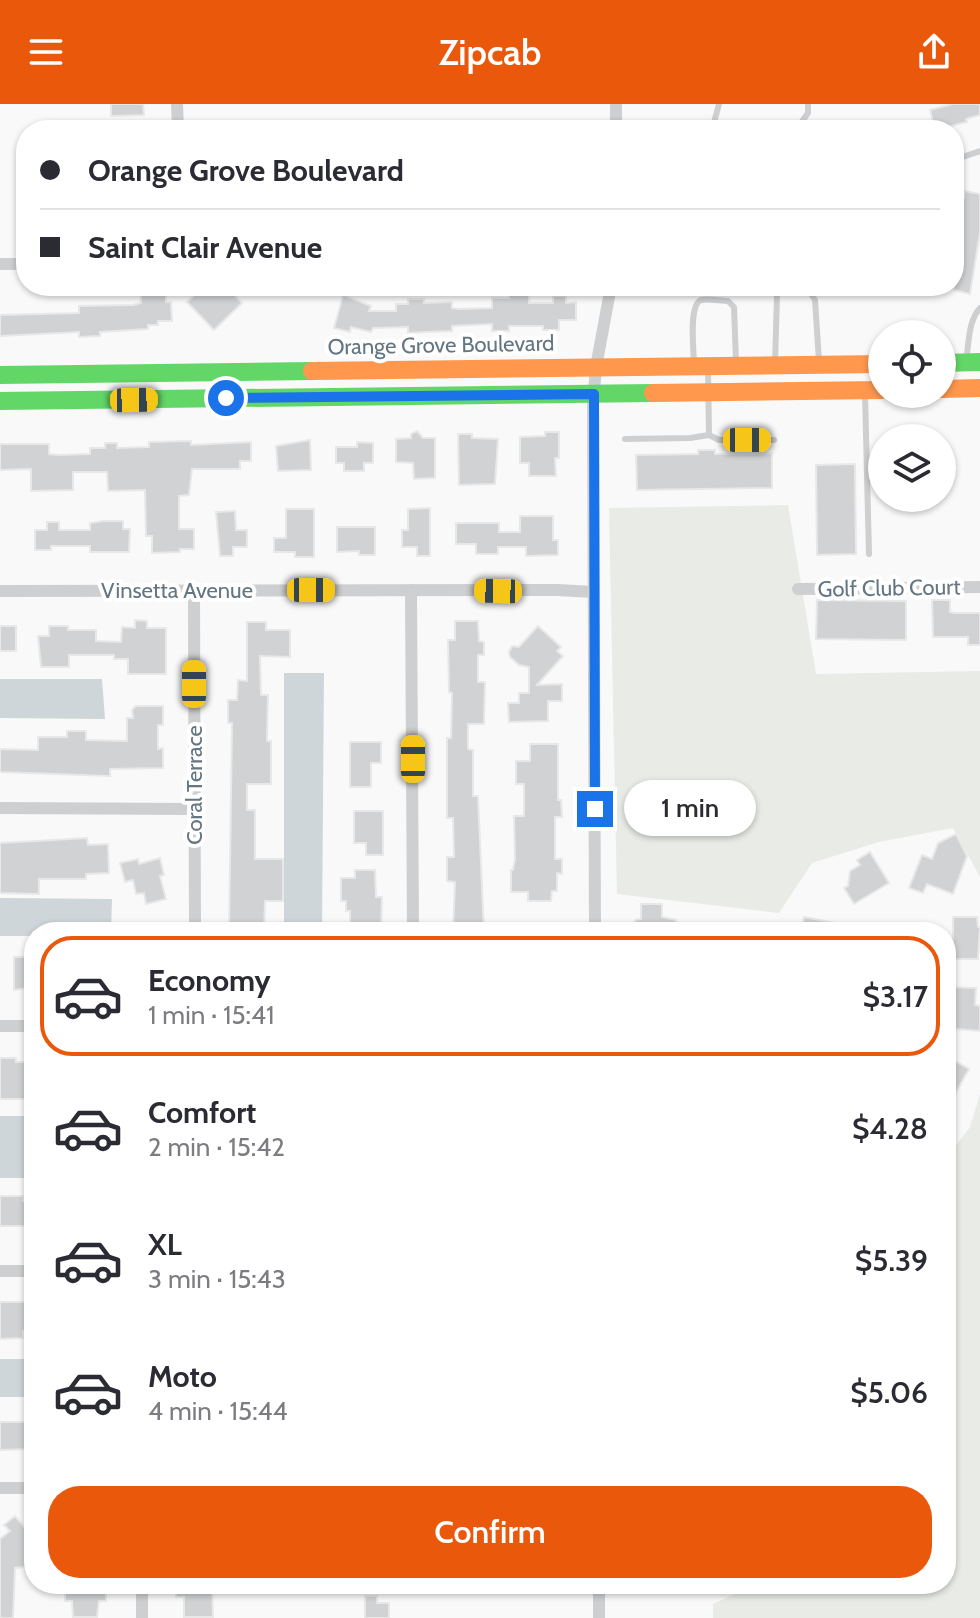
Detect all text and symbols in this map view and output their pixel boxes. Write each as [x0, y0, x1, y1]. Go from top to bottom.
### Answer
icon: menu [24, 30, 68, 74]
text: Zipcab [439, 30, 541, 74]
icon: share [912, 30, 956, 74]
text: Orange Grove Boulevard [88, 152, 404, 189]
text: Saint Clair Avenue [88, 229, 322, 266]
map controls [868, 320, 956, 512]
button: locate [868, 320, 956, 408]
street label: Orange Grove Boulevard [327, 330, 555, 360]
route start [208, 380, 244, 416]
car [110, 388, 158, 412]
button: layers [868, 424, 956, 512]
car [723, 428, 771, 452]
street label: Golf Club Court [817, 573, 961, 603]
street label: Vinsetta Avenue [101, 577, 253, 604]
car [287, 578, 335, 602]
car [474, 579, 522, 603]
car [182, 660, 206, 708]
street label: Coral Terrace [181, 725, 208, 845]
car [401, 735, 425, 783]
callout: 1 min [623, 781, 755, 837]
route end [577, 791, 613, 827]
text: 1 min [661, 792, 719, 824]
icon: car [52, 960, 124, 1032]
text: Economy [148, 962, 271, 999]
text: $3.17 [863, 978, 928, 1015]
text: 1 min · 15:41 [148, 999, 275, 1031]
icon: car [52, 1092, 124, 1164]
text: Comfort [148, 1094, 256, 1131]
text: $4.28 [852, 1110, 928, 1147]
text: 2 min · 15:42 [148, 1131, 285, 1163]
icon: car [52, 1224, 124, 1296]
text: XL [148, 1226, 182, 1263]
text: $5.39 [855, 1242, 928, 1279]
text: 3 min · 15:43 [148, 1263, 286, 1295]
icon: car [52, 1356, 124, 1428]
text: Moto [148, 1358, 217, 1395]
text: $5.06 [850, 1374, 928, 1411]
text: 4 min · 15:44 [148, 1395, 288, 1427]
button: Confirm [48, 1486, 932, 1578]

